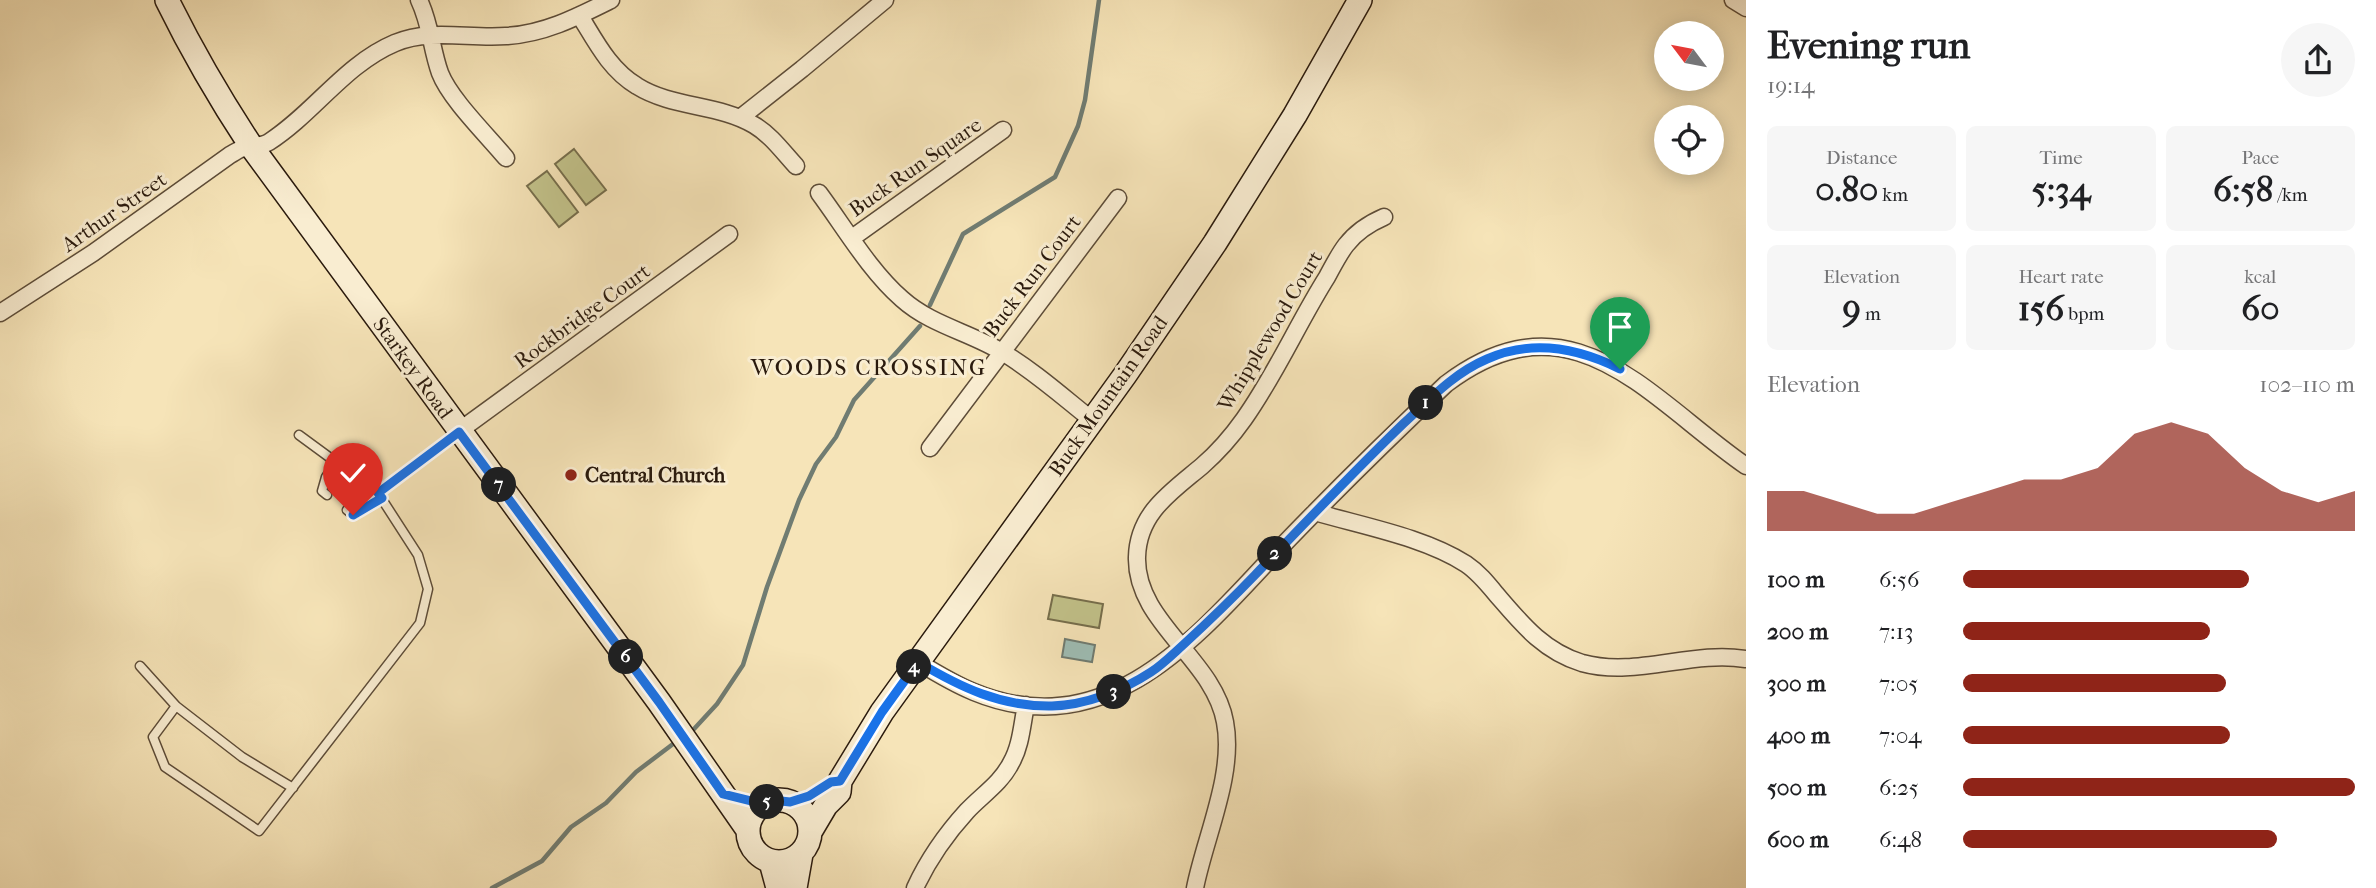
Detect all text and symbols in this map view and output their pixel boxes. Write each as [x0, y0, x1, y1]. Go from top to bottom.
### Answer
north arrow [1654, 21, 1724, 91]
map controls [1654, 21, 1724, 175]
text: Evening run [1767, 23, 1970, 68]
button: share [2281, 23, 2355, 97]
text: 19:14 [1767, 72, 1815, 99]
button: locate [1654, 105, 1724, 175]
street label: Buck Run Square [844, 112, 986, 222]
text: Distance [1826, 147, 1897, 169]
text: Time [2039, 147, 2083, 169]
text: Pace [2241, 147, 2279, 169]
street label: Arthur Street [56, 167, 171, 258]
text: 0.80 [1815, 169, 1878, 210]
text: 5:34 [2032, 169, 2090, 210]
text: 6:58 [2213, 169, 2273, 210]
text: km [1878, 184, 1908, 206]
text: /km [2273, 184, 2308, 206]
street label: Buck Run Court [978, 210, 1086, 342]
street label: Whipplewood Court [1212, 246, 1328, 416]
street label: Rockbridge Court [509, 258, 655, 373]
text: Elevation [1823, 266, 1900, 288]
text: Heart rate [2018, 266, 2104, 288]
text: kcal [2244, 266, 2276, 288]
text: 9 [1843, 288, 1861, 329]
text: 156 [2018, 288, 2064, 329]
text: 60 [2241, 288, 2279, 329]
pin [1590, 297, 1650, 369]
text: m [1861, 303, 1881, 325]
text: bpm [2064, 303, 2104, 325]
icon: arrive [1601, 308, 1639, 346]
street label: Buck Mountain Road [1044, 311, 1173, 481]
street label: Starkey Road [368, 312, 458, 424]
district label: WOODS CROSSING [750, 354, 987, 381]
text: Elevation [1767, 371, 1860, 398]
text: 102–110 m [2259, 371, 2355, 398]
pin: 1 [1408, 386, 1444, 420]
text: 1 [1422, 391, 1429, 413]
pin [323, 443, 383, 515]
icon: check [334, 454, 372, 492]
place label: Central Church [585, 463, 726, 487]
marker: Central Church [563, 467, 579, 483]
pin: 7 [482, 468, 516, 503]
text: 7 [494, 473, 503, 495]
pin: 2 [1258, 536, 1292, 572]
text: 2 [1270, 542, 1279, 564]
text: 100 m [1767, 566, 1825, 593]
text: 6:56 [1879, 566, 1919, 593]
text: 200 m [1767, 618, 1828, 645]
text: 7:13 [1879, 618, 1913, 645]
pin: 6 [608, 640, 644, 674]
text: 6 [620, 645, 631, 667]
pin: 4 [897, 650, 932, 684]
text: 4 [908, 655, 919, 677]
text: 300 m [1767, 670, 1826, 697]
text: 7:05 [1879, 670, 1918, 697]
pin: 3 [1096, 674, 1132, 710]
text: 3 [1110, 680, 1117, 702]
text: 400 m [1767, 722, 1830, 749]
text: 7:04 [1879, 722, 1922, 749]
text: 500 m [1767, 774, 1826, 801]
text: 6:25 [1879, 774, 1919, 801]
pin: 5 [750, 784, 784, 820]
text: 5 [762, 790, 771, 812]
text: 600 m [1767, 826, 1829, 853]
text: 6:48 [1879, 826, 1922, 853]

